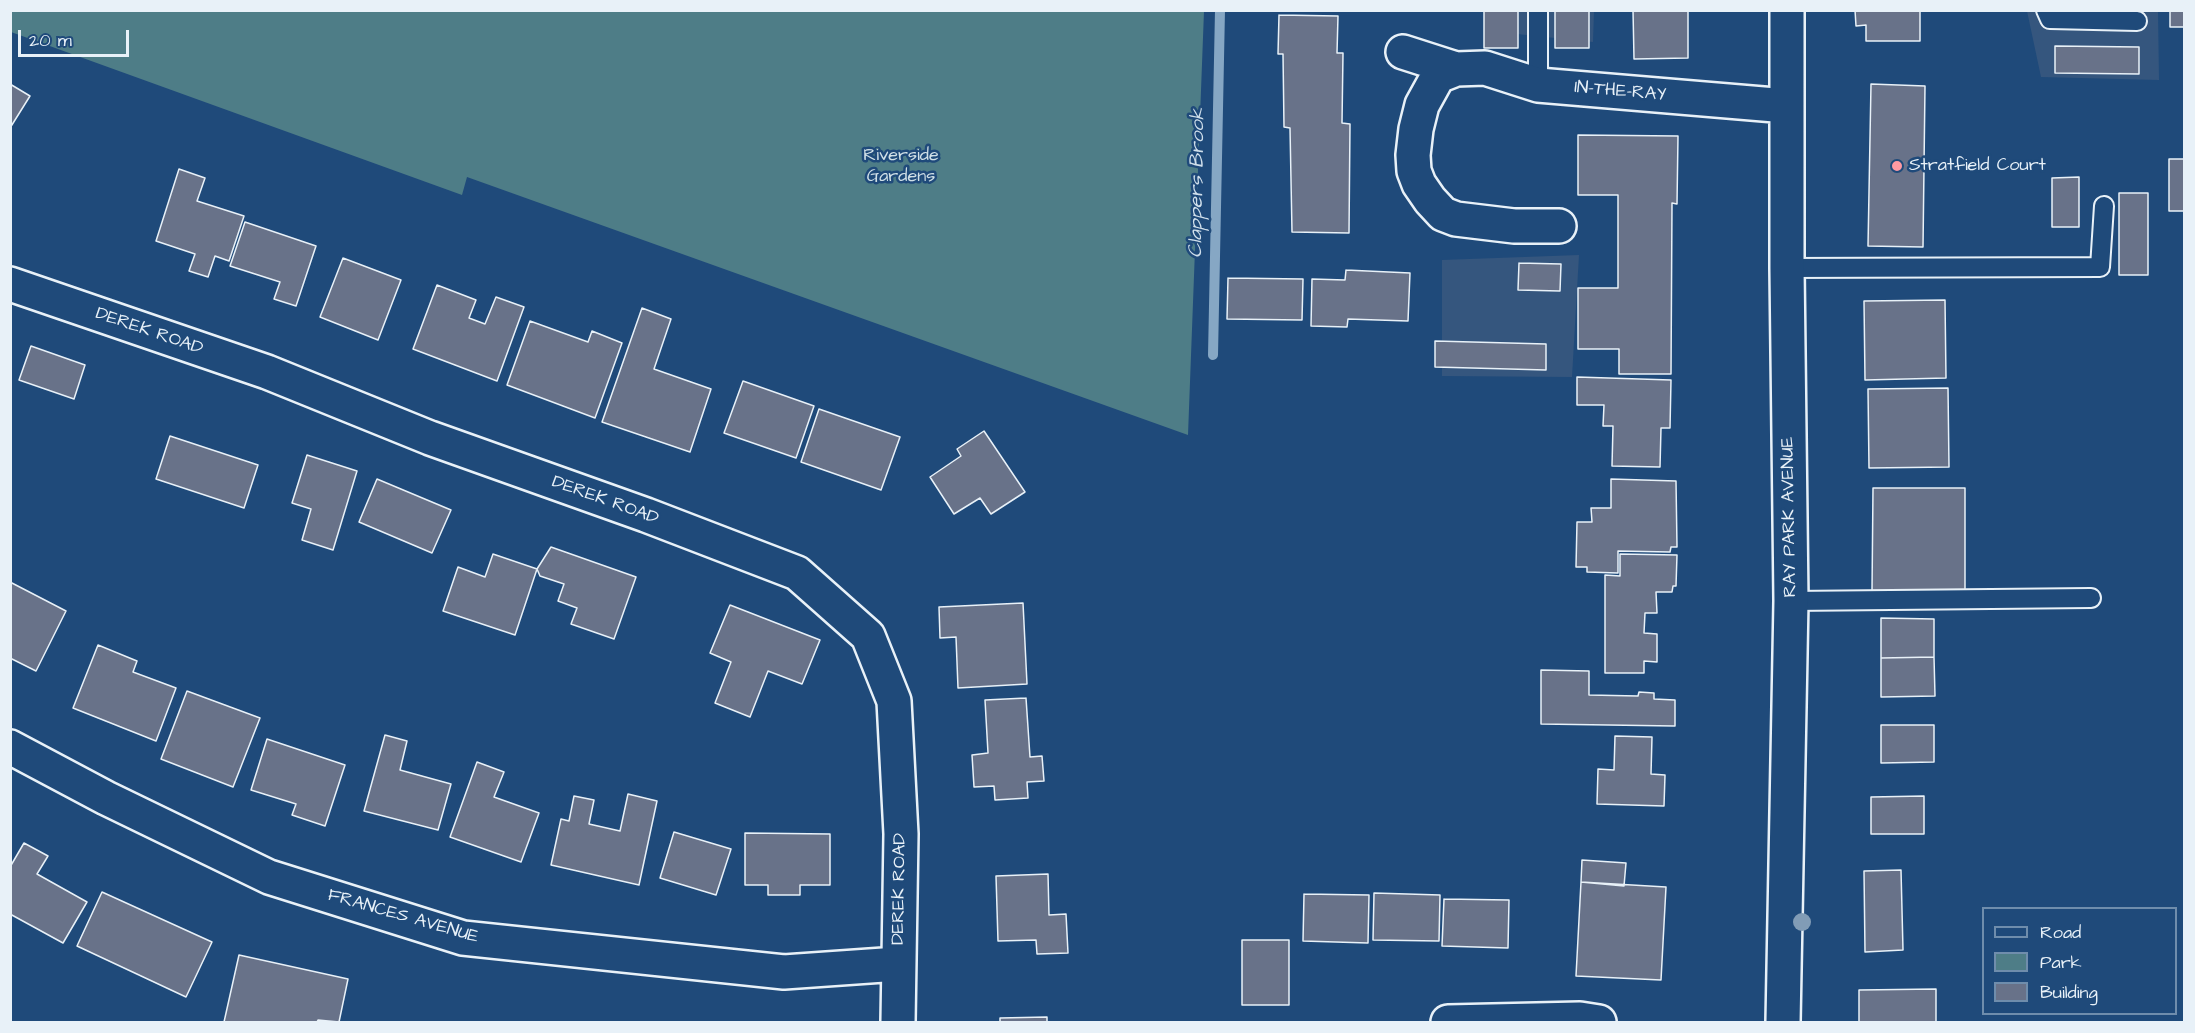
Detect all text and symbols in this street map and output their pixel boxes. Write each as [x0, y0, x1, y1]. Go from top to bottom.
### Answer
scale bar [21, 18, 132, 56]
text: 20 m [29, 28, 72, 53]
street label: IN-THE-RAY [1573, 77, 1667, 107]
water label: Clappers Brook [1185, 108, 1211, 258]
park label: Riverside Gardens [863, 145, 939, 188]
place label: Stratfield Court [1909, 155, 2046, 177]
marker: Stratfield Court [1890, 159, 1904, 173]
street label: DEREK ROAD [93, 304, 205, 360]
street label: RAY PARK AVENUE [1778, 437, 1802, 597]
street label: DEREK ROAD [549, 472, 661, 530]
street label: DEREK ROAD [888, 833, 912, 945]
street label: FRANCES AVENUE [325, 885, 481, 949]
legend [1982, 907, 2177, 1015]
text: Road [2040, 920, 2081, 945]
text: Park [2040, 950, 2082, 975]
text: Building [2040, 980, 2098, 1005]

